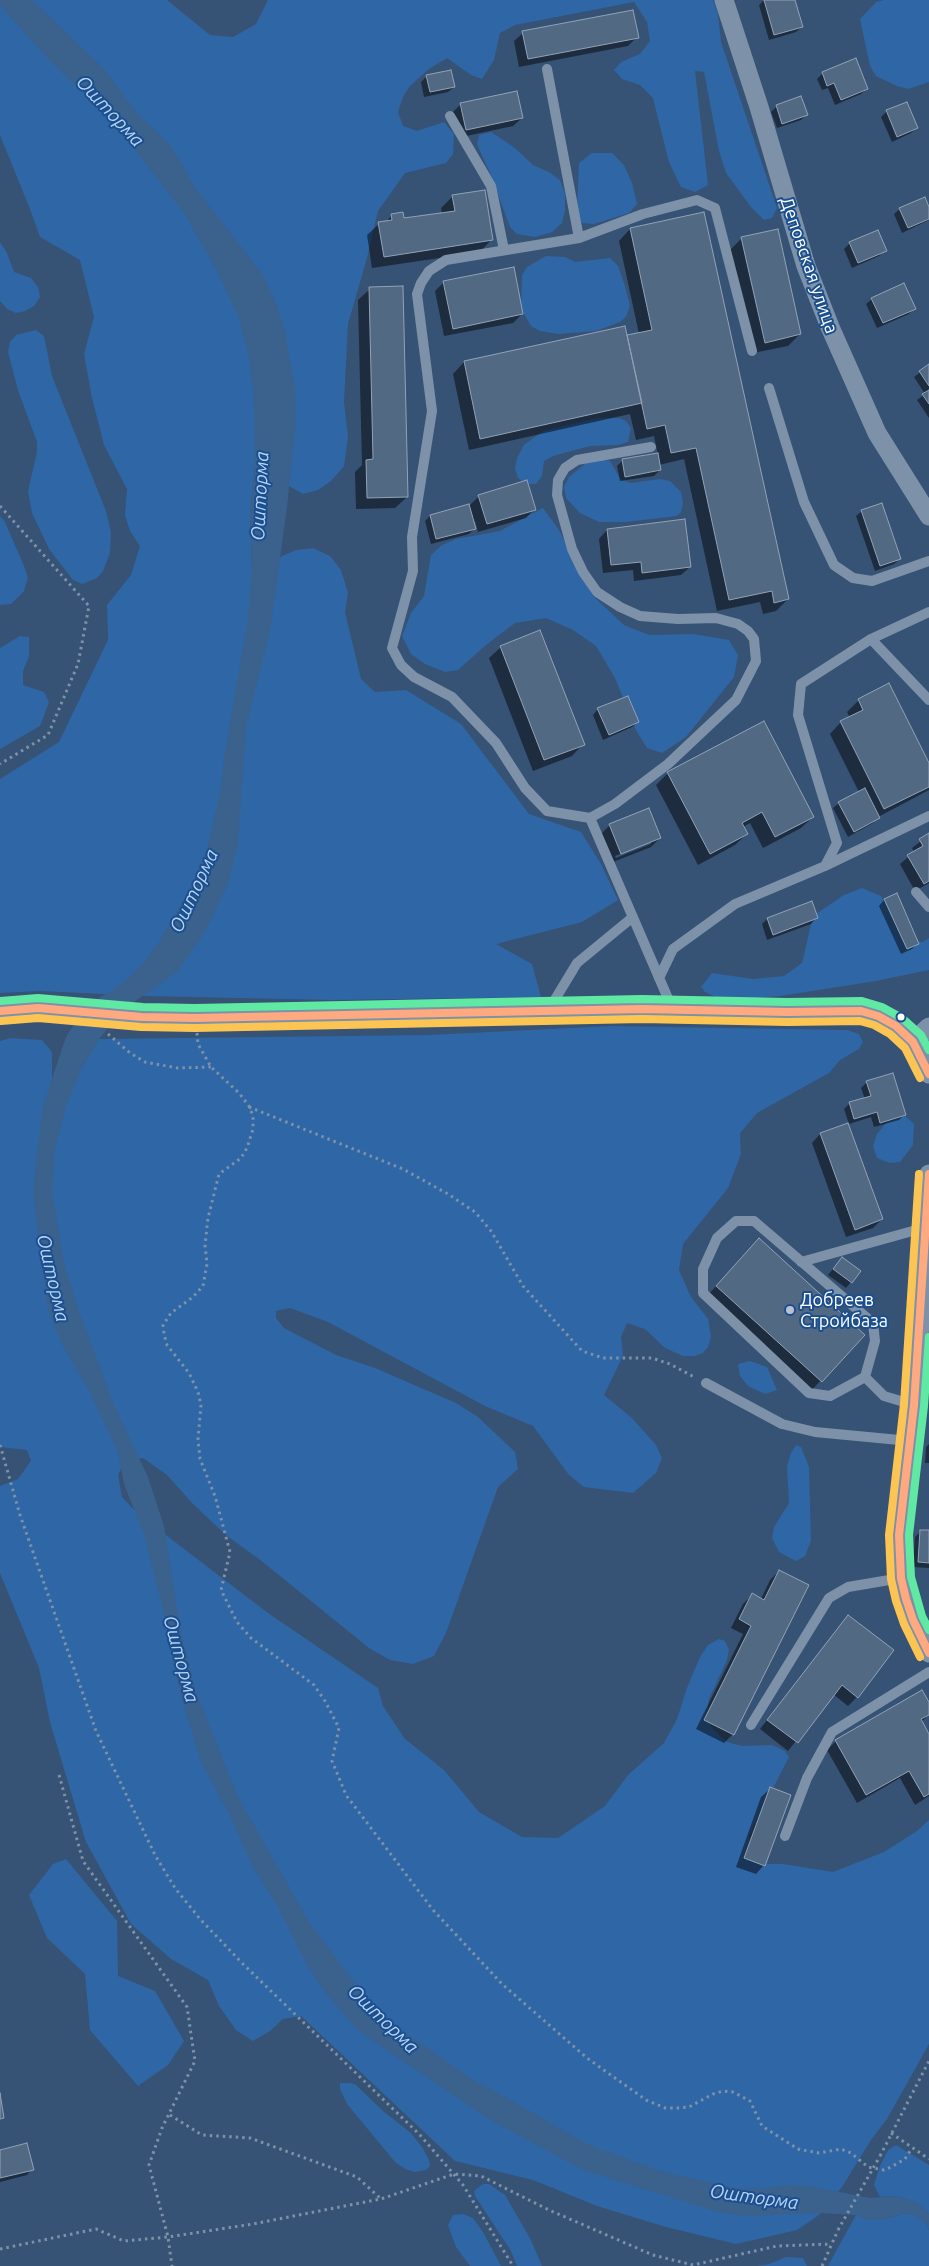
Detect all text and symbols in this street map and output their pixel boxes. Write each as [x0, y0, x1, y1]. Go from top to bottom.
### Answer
water label: Ошторма [71, 71, 149, 151]
street label: Деповская улица [775, 194, 843, 336]
water label: Ошторма [246, 451, 274, 541]
water label: Ошторма [165, 846, 223, 936]
unlabelled marker [896, 1012, 906, 1022]
water label: Ошторма [32, 1232, 74, 1324]
place label: Добреев Стройбаза [800, 1289, 888, 1332]
marker: Добреев Стройбаза [784, 1304, 796, 1316]
water label: Ошторма [158, 1613, 204, 1705]
water label: Ошторма [343, 1980, 423, 2058]
water label: Ошторма [708, 2179, 800, 2215]

